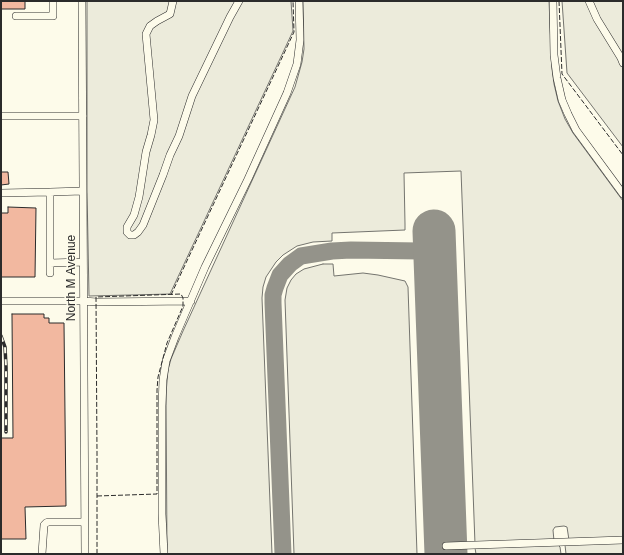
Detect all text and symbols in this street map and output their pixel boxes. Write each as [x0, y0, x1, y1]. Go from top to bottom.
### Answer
street label: North M Avenue [65, 235, 79, 321]

